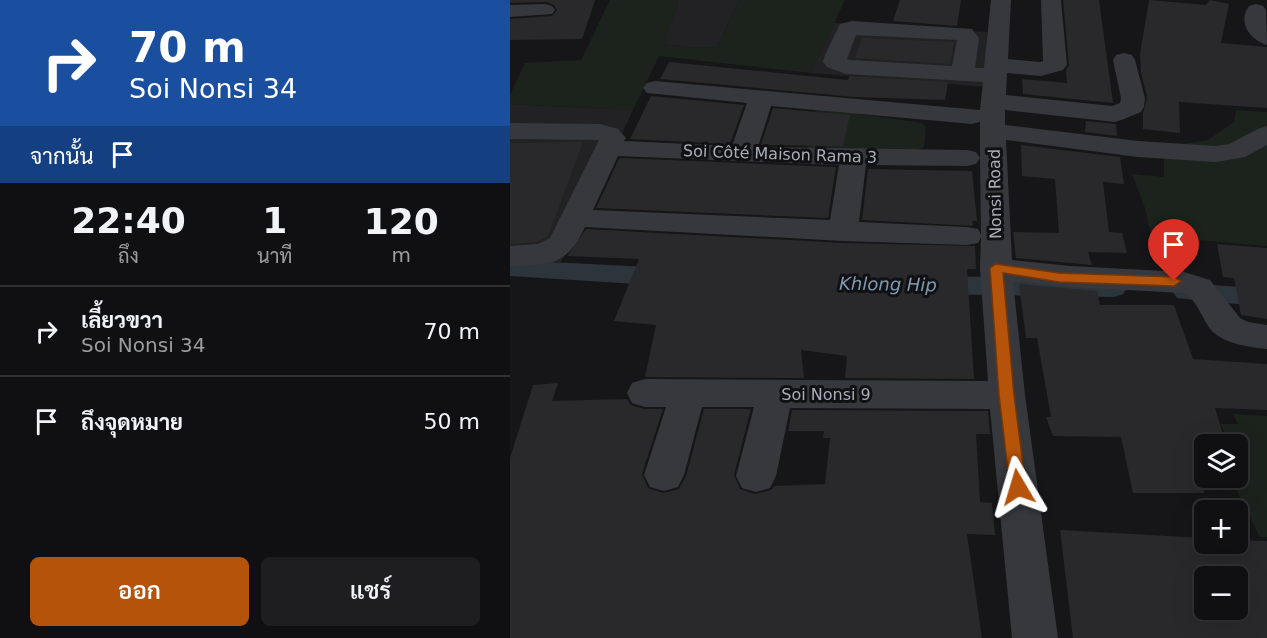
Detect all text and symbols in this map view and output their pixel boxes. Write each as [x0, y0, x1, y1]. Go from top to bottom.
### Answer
text: 70 m [129, 23, 246, 72]
icon: right [30, 24, 108, 102]
text: Soi Nonsi 34 [129, 73, 297, 104]
icon: arrive [106, 138, 139, 171]
street label: Soi Côté Maison Rama 3 [683, 141, 877, 167]
text: จากนั้น [30, 144, 94, 169]
street label: Nonsi Road [985, 149, 1005, 239]
text: 22:40 [71, 200, 186, 241]
text: 1 [262, 200, 287, 241]
text: 120 [364, 201, 439, 242]
pin [1148, 219, 1199, 281]
icon: arrive [1157, 228, 1190, 261]
text: m [391, 243, 411, 267]
text: ถึง [118, 244, 139, 268]
text: นาที [257, 244, 293, 268]
water label: Khlong Hip [839, 273, 937, 295]
text: เลี้ยวขวา [81, 308, 163, 333]
icon: right [30, 315, 63, 348]
text: 70 m [424, 319, 480, 344]
text: Soi Nonsi 34 [81, 333, 206, 357]
street label: Soi Nonsi 9 [781, 385, 871, 404]
icon: arrive [30, 405, 63, 438]
text: 50 m [424, 409, 480, 434]
text: ถึงจุดหมาย [81, 410, 183, 435]
map controls [1194, 434, 1248, 620]
button: layers [1194, 434, 1248, 488]
position arrow [986, 455, 1050, 519]
button: + [1194, 500, 1248, 554]
button: ออก [30, 557, 249, 626]
button: แชร์ [261, 557, 480, 626]
button: − [1194, 566, 1248, 620]

